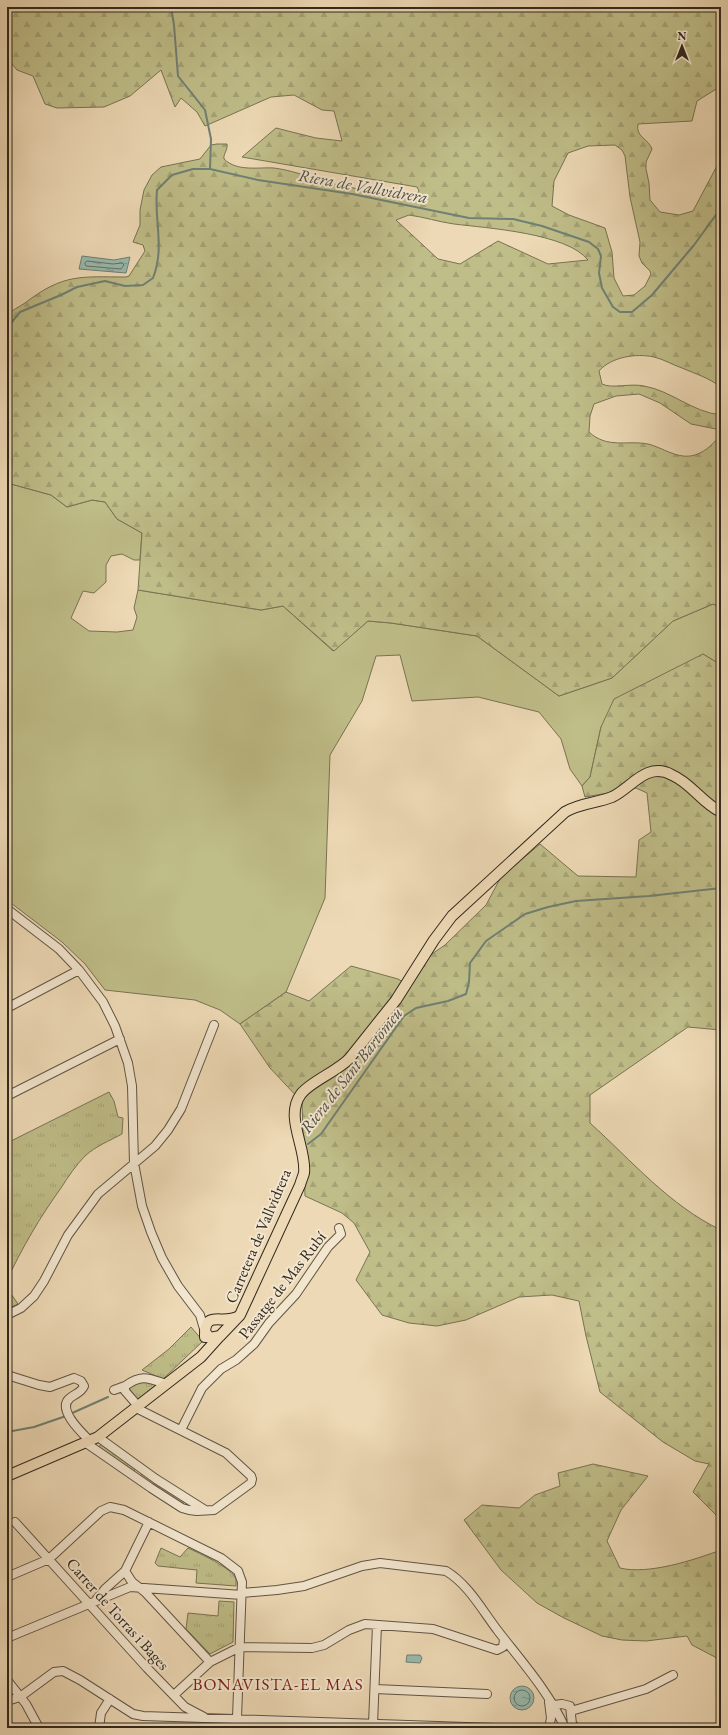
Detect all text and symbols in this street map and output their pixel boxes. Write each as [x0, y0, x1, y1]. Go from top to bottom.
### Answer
north arrow [662, 26, 702, 66]
text: N [678, 29, 687, 43]
water label: Riera de Vallvidrera [297, 164, 429, 208]
water label: Riera de Sant Bartomeu [295, 1002, 407, 1138]
street label: Carretera de Vallvidrera [220, 1165, 296, 1306]
street label: Passatge de Mas Rubí [233, 1227, 331, 1343]
street label: Carrer de Torras i Bages [62, 1553, 174, 1675]
district label: BONAVISTA-EL MAS [192, 1673, 364, 1695]

